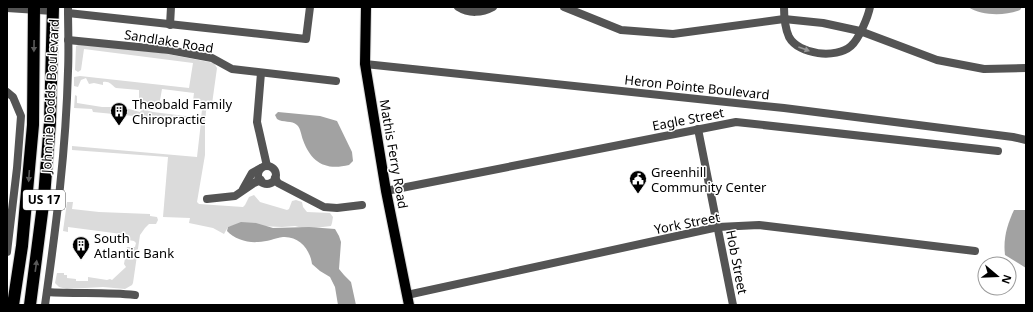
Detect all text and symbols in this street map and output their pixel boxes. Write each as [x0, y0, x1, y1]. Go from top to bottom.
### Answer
street label: Johnnie Dodds Boulevard [37, 18, 63, 176]
street label: Sandlake Road [123, 25, 215, 57]
one-way arrow [31, 40, 37, 53]
one-way arrow [799, 46, 811, 52]
street label: Heron Pointe Boulevard [624, 70, 770, 104]
place label: Theobald Family Chiropractic [132, 95, 232, 128]
street label: Mathis Ferry Road [376, 98, 412, 210]
building icon: Theobald Family Chiropractic [109, 101, 129, 126]
street label: Eagle Street [651, 103, 726, 135]
place label: Greenhill Community Center [651, 163, 767, 196]
public building icon: Greenhill Community Center [628, 169, 648, 194]
one-way arrow [25, 170, 32, 182]
road number: US 17 [23, 190, 65, 210]
street label: York Street [653, 208, 722, 238]
street label: Hob Street [722, 228, 752, 296]
place label: South Atlantic Bank [94, 229, 174, 262]
building icon: South Atlantic Bank [71, 235, 91, 260]
north arrow [977, 256, 1017, 296]
one-way arrow [33, 260, 39, 272]
text: N [998, 273, 1015, 286]

